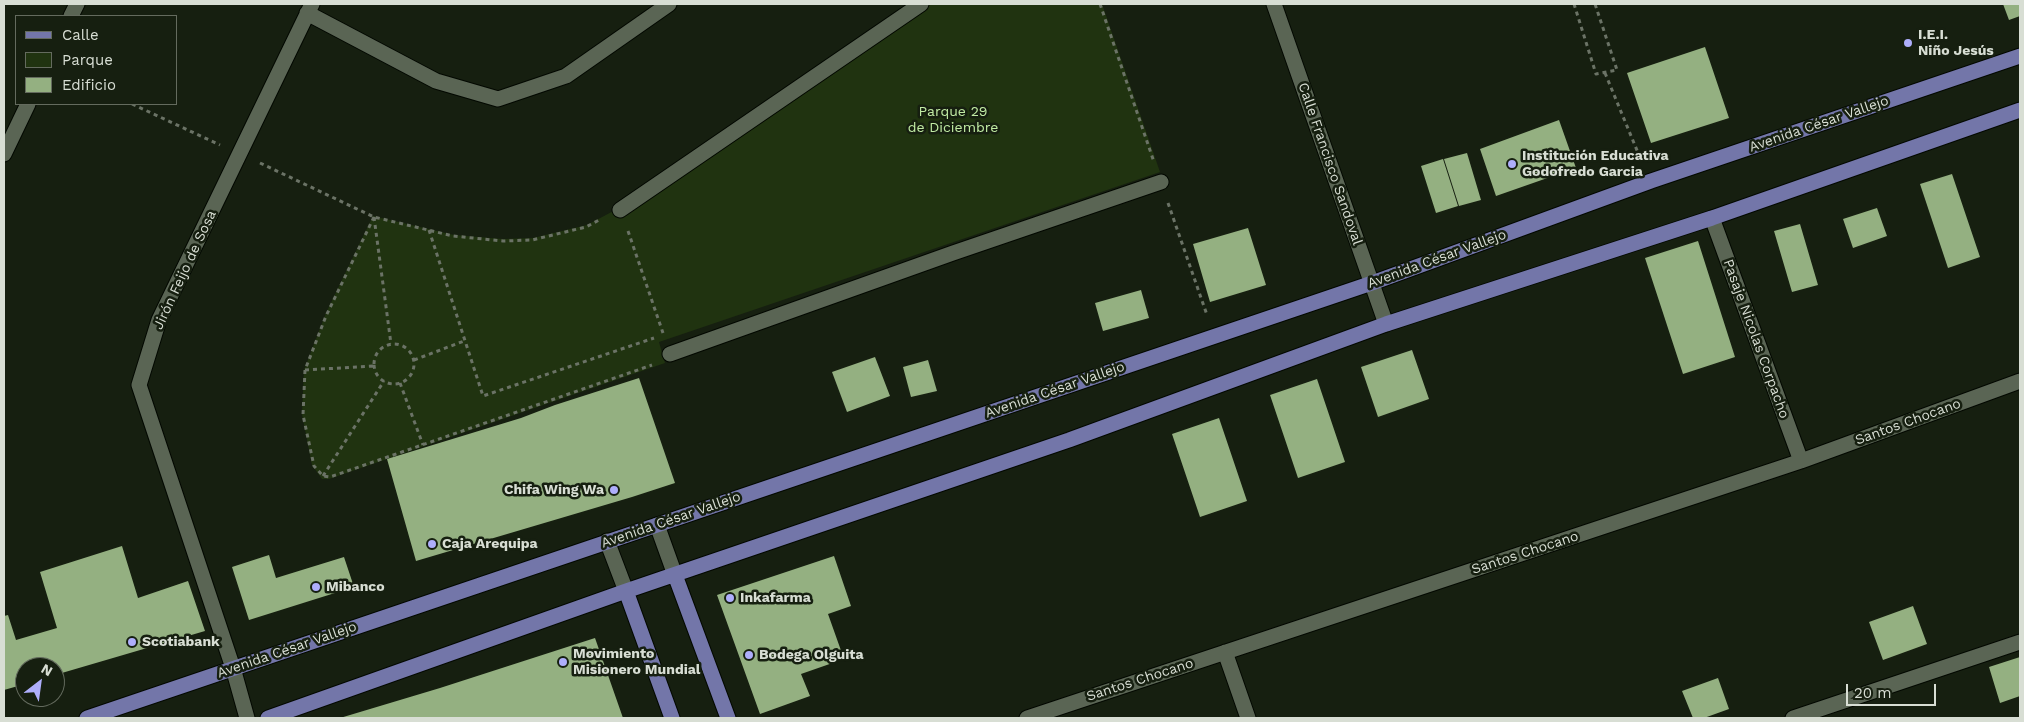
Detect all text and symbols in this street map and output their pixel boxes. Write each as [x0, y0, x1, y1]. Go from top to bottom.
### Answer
legend [15, 15, 178, 105]
text: Calle [62, 26, 99, 44]
place label: I.E.I. Niño Jesús [1918, 27, 1994, 59]
marker: I.E.I. Niño Jesús [1902, 37, 1914, 49]
text: Parque [62, 51, 113, 69]
text: Edificio [62, 76, 116, 94]
street label: Calle Francisco Sandoval [1294, 80, 1366, 248]
street label: Avenida César Vallejo [1747, 92, 1891, 156]
park label: Parque 29 de Diciembre [908, 104, 998, 136]
place label: Institución Educativa Godofredo Garcia [1522, 148, 1669, 180]
marker: Institución Educativa Godofredo Garcia [1506, 158, 1518, 170]
street label: Jirón Feijo de Sosa [150, 208, 220, 332]
street label: Avenida César Vallejo [1365, 226, 1509, 292]
street label: Pasaje Nicolas Corpacho [1719, 257, 1793, 421]
street label: Avenida César Vallejo [983, 358, 1127, 422]
street label: Santos Chocano [1853, 395, 1963, 449]
place label: Chifa Wing Wa [504, 482, 604, 498]
marker: Chifa Wing Wa [608, 484, 620, 496]
street label: Avenida César Vallejo [599, 488, 743, 552]
street label: Santos Chocano [1470, 528, 1580, 578]
place label: Caja Arequipa [442, 536, 538, 552]
marker: Caja Arequipa [426, 538, 438, 550]
place label: Mibanco [326, 579, 385, 595]
marker: Mibanco [310, 581, 322, 593]
place label: Inkafarma [740, 590, 811, 606]
marker: Inkafarma [724, 592, 736, 604]
street label: Avenida César Vallejo [215, 618, 359, 682]
place label: Scotiabank [142, 634, 220, 650]
marker: Scotiabank [126, 636, 138, 648]
place label: Movimiento Misionero Mundial [573, 646, 700, 679]
place label: Bodega Olguita [759, 647, 864, 663]
marker: Bodega Olguita [743, 649, 755, 661]
street label: Santos Chocano [1085, 655, 1195, 705]
marker: Movimiento Misionero Mundial [557, 656, 569, 668]
north arrow [15, 657, 65, 707]
text: N [39, 660, 55, 679]
scale bar [1849, 674, 1939, 706]
text: 20 m [1854, 684, 1892, 702]

